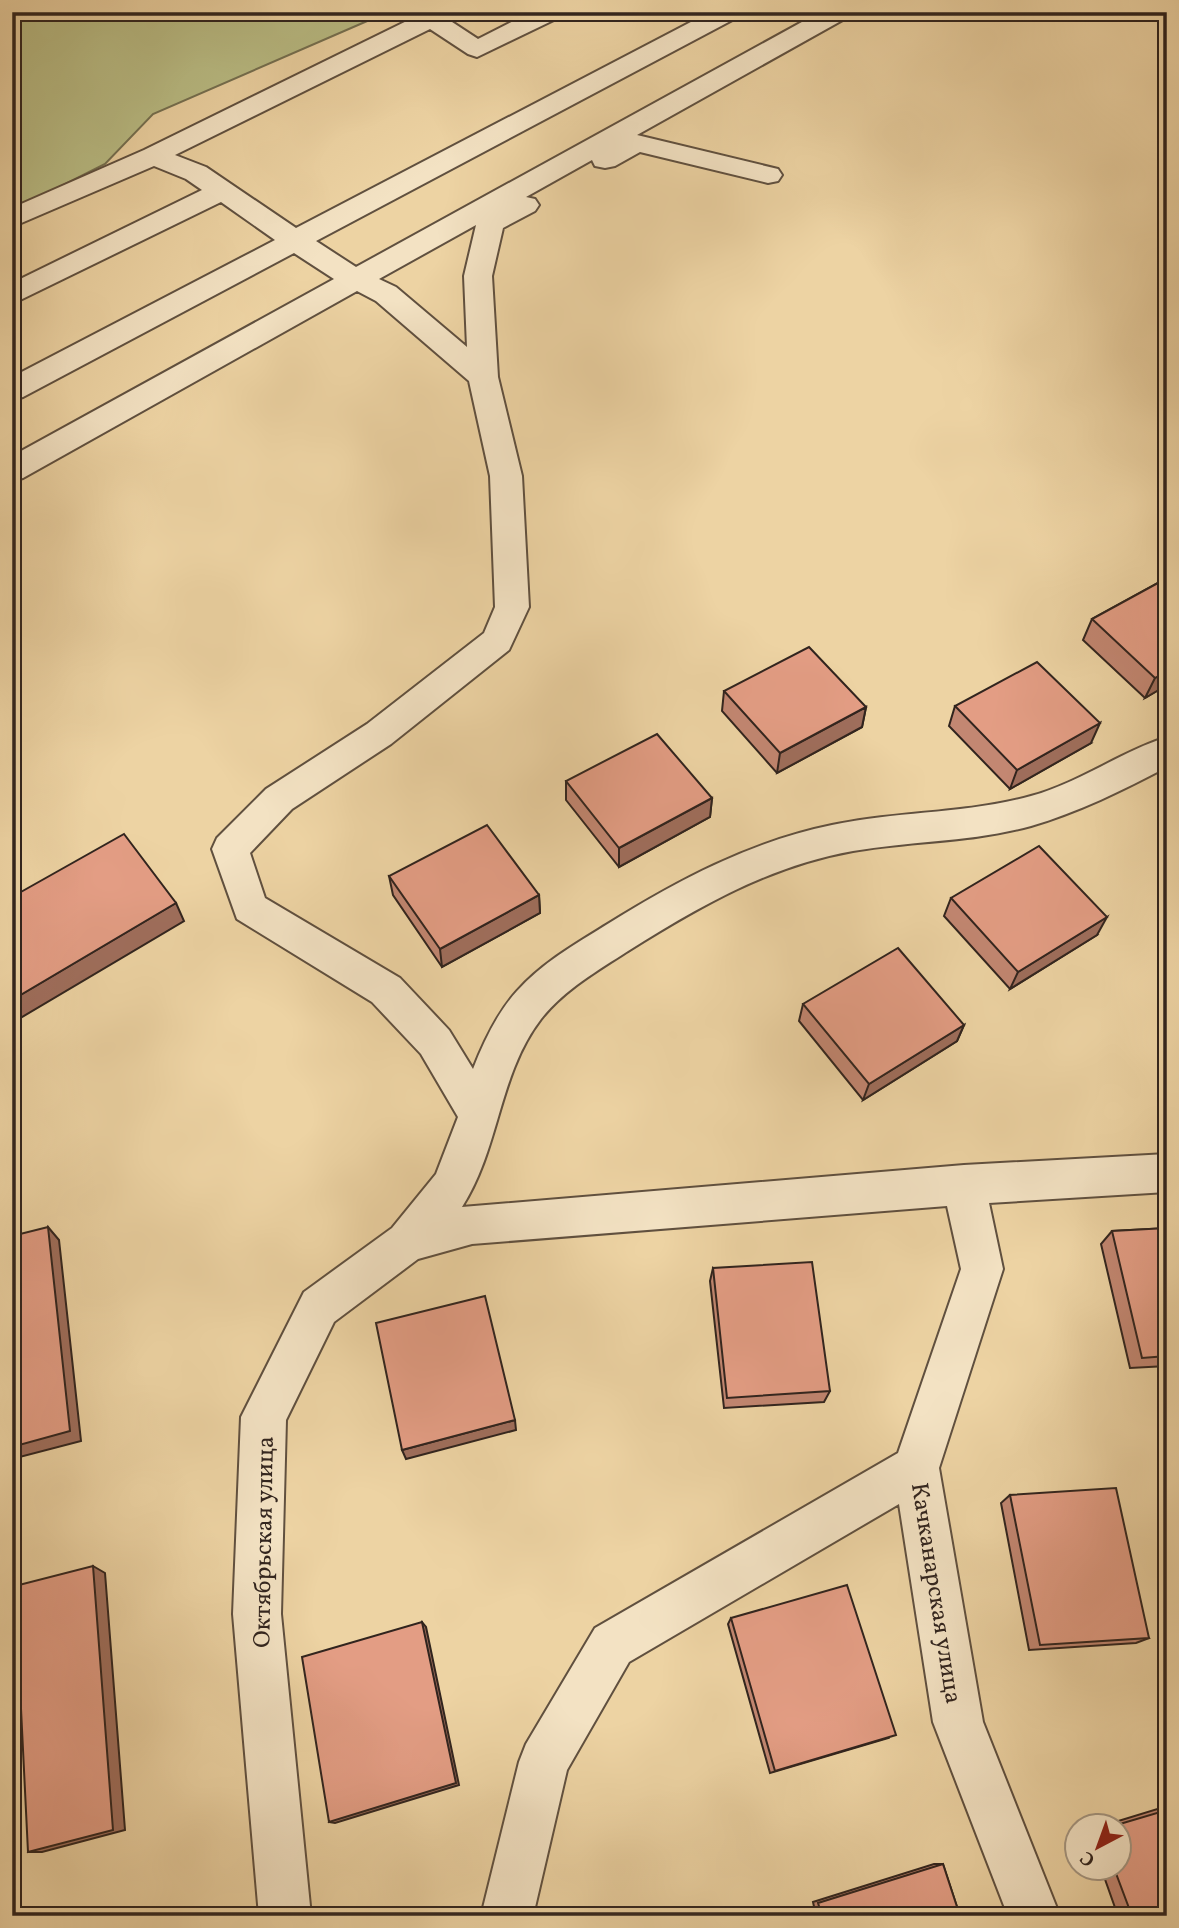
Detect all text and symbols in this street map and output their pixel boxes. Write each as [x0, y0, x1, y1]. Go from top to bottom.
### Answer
street label: Октябрьская улица [246, 1436, 284, 1648]
street label: Качканарская улица [901, 1480, 969, 1706]
north arrow [1064, 1812, 1134, 1882]
text: С [1075, 1845, 1101, 1872]

